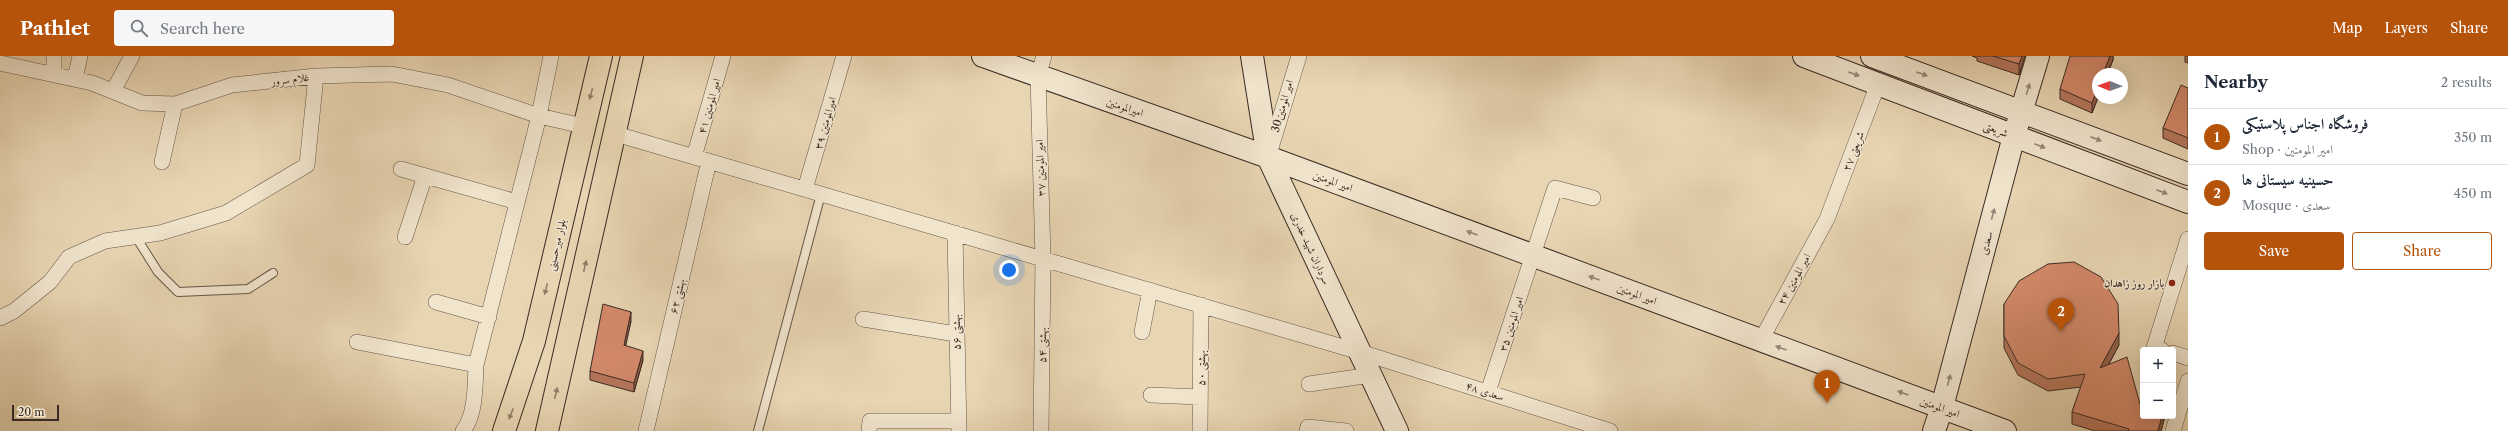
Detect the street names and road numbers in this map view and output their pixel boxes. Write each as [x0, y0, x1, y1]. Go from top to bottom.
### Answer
street label: غلام سرور [269, 70, 310, 91]
street label: امیر المومنین ۴۱ [694, 77, 724, 135]
street label: امیر المومنین30 [1268, 78, 1296, 134]
street label: امیرالمومنین [1105, 94, 1145, 120]
street label: امیرالمومنین ۳۹ [811, 95, 839, 151]
street label: شریعتی [1981, 118, 2011, 142]
street label: شریعتی ۲۷ [1839, 129, 1869, 173]
street label: امیر المومنین ۳۷ [1032, 139, 1048, 197]
street label: امیر المومنین [1311, 167, 1355, 195]
street label: سرداران شهید خدری [1287, 210, 1334, 287]
street label: بلوار میرحسینی [543, 218, 571, 273]
street label: سعدی [1976, 230, 1996, 256]
street label: امیر المومنین ۲۴ [1774, 251, 1814, 307]
street label: بهشتی ۶۲ [666, 277, 690, 316]
street label: امیر المومنین [1615, 280, 1659, 308]
street label: امیر المومنین ۳۵ [1496, 295, 1526, 353]
street label: بهشتی ۵۶ [949, 314, 965, 350]
street label: بهشتی ۵۴ [1035, 327, 1051, 363]
street label: بهشتی ۵۰ [1194, 350, 1210, 386]
street label: سعدی ۴۸ [1464, 378, 1506, 404]
street label: امیر المومنین [1918, 393, 1962, 421]

